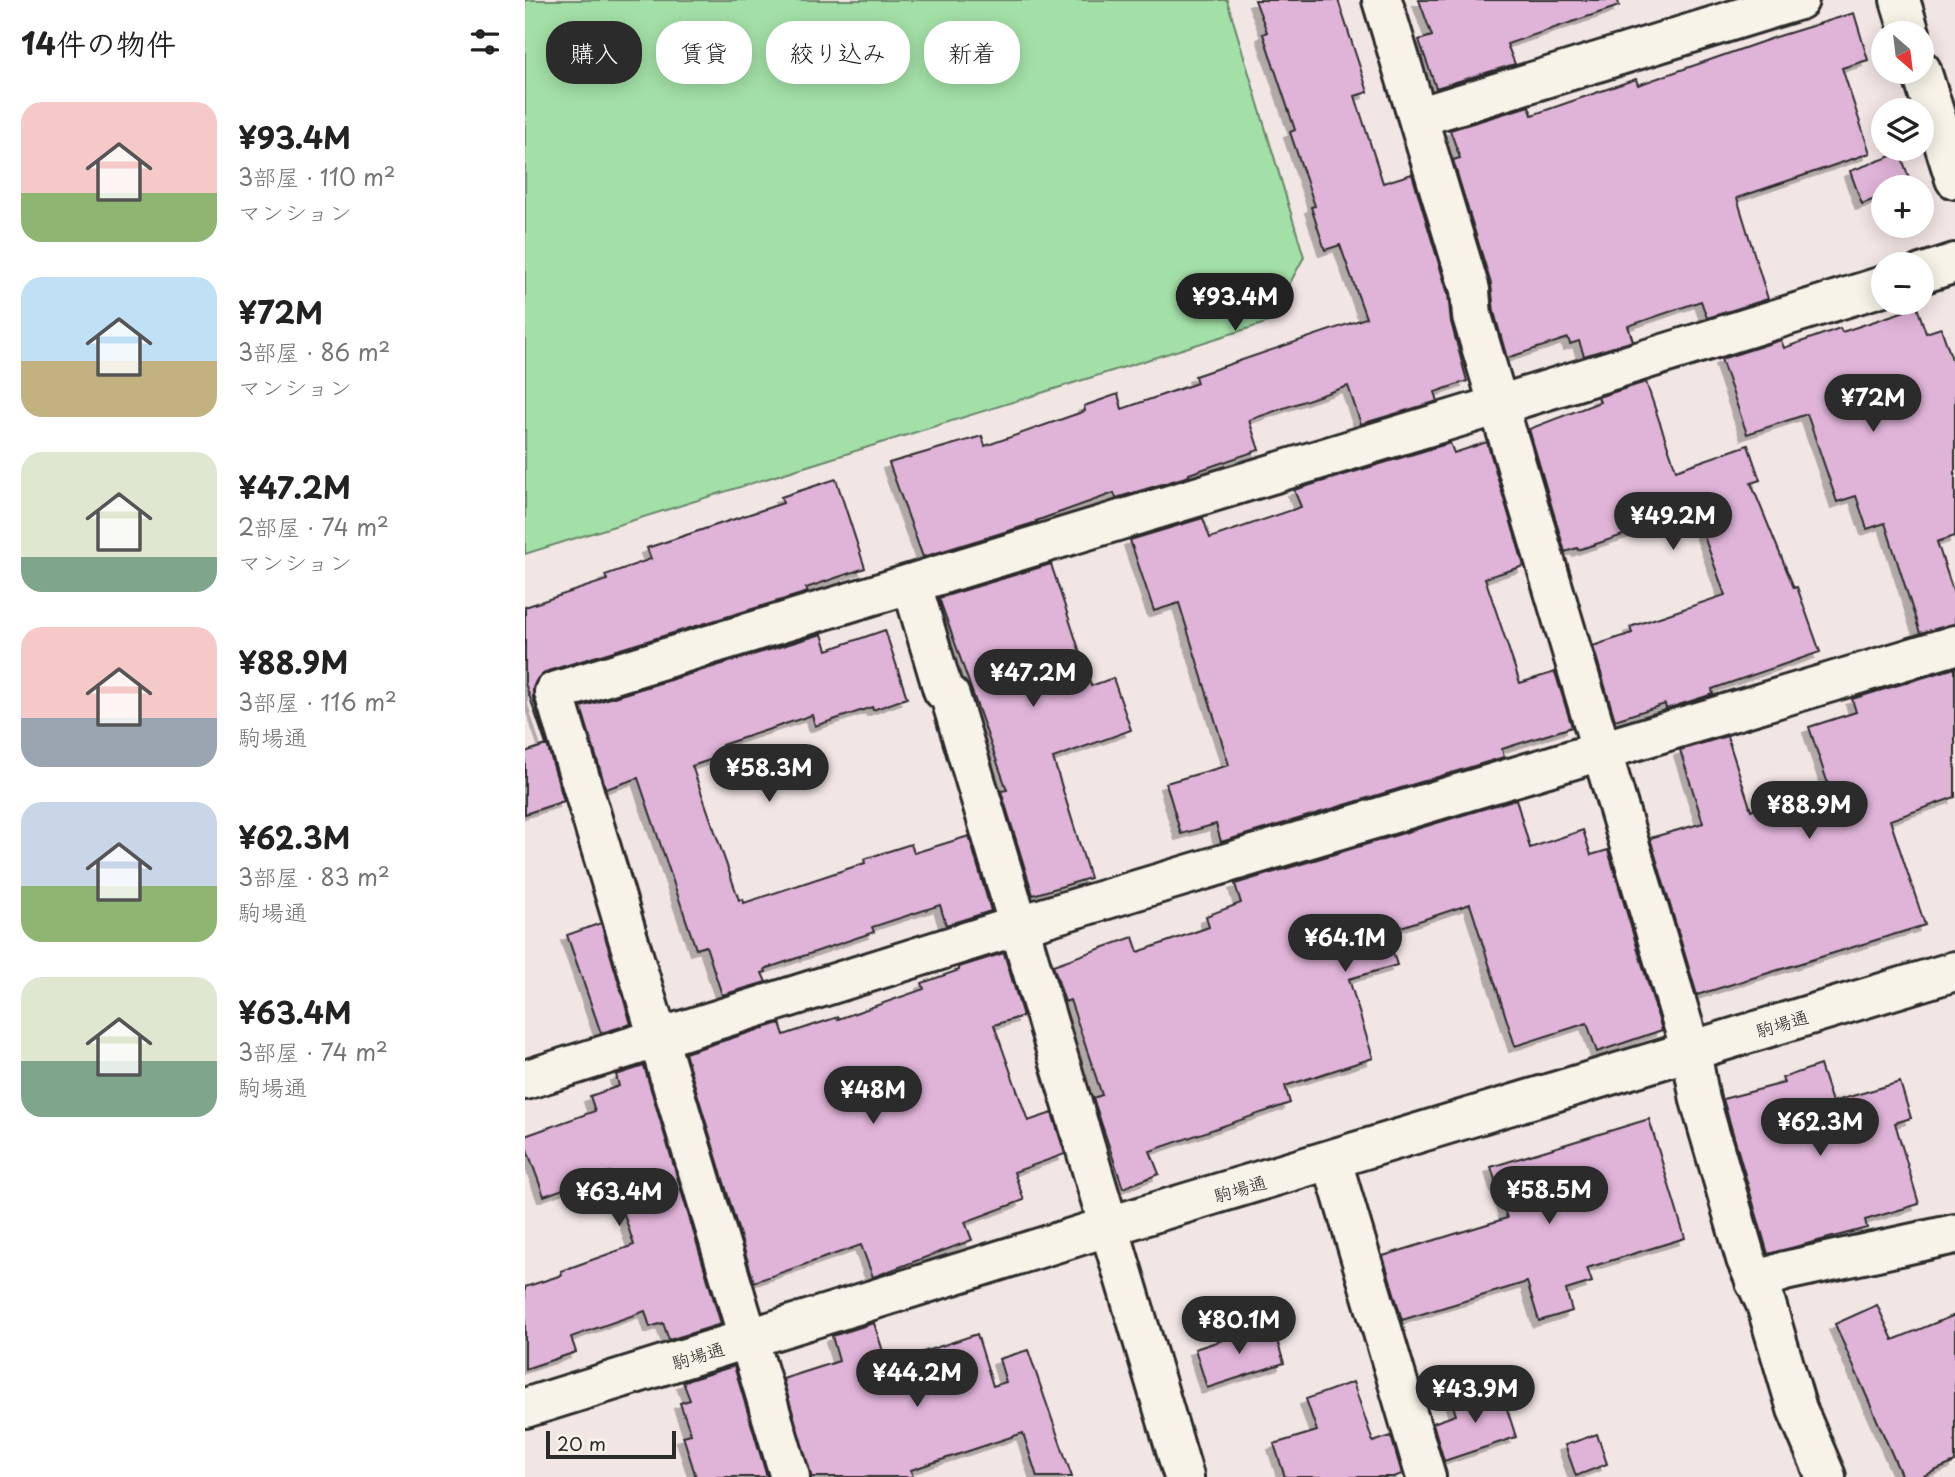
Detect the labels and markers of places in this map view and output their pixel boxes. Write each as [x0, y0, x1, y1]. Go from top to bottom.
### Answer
pin: ¥93.4M [1178, 274, 1292, 333]
pin: ¥72M [1832, 374, 1914, 434]
pin: ¥49.2M [1616, 492, 1730, 552]
pin: ¥47.2M [976, 650, 1090, 709]
pin: ¥58.3M [712, 744, 826, 804]
pin: ¥88.9M [1752, 782, 1866, 841]
pin: ¥64.1M [1288, 914, 1402, 974]
pin: ¥48M [832, 1066, 914, 1126]
pin: ¥62.3M [1763, 1098, 1877, 1158]
pin: ¥58.5M [1492, 1166, 1606, 1226]
pin: ¥63.4M [562, 1168, 676, 1228]
pin: ¥80.1M [1182, 1296, 1296, 1356]
pin: ¥44.2M [860, 1350, 974, 1409]
pin: ¥43.9M [1418, 1366, 1532, 1425]

